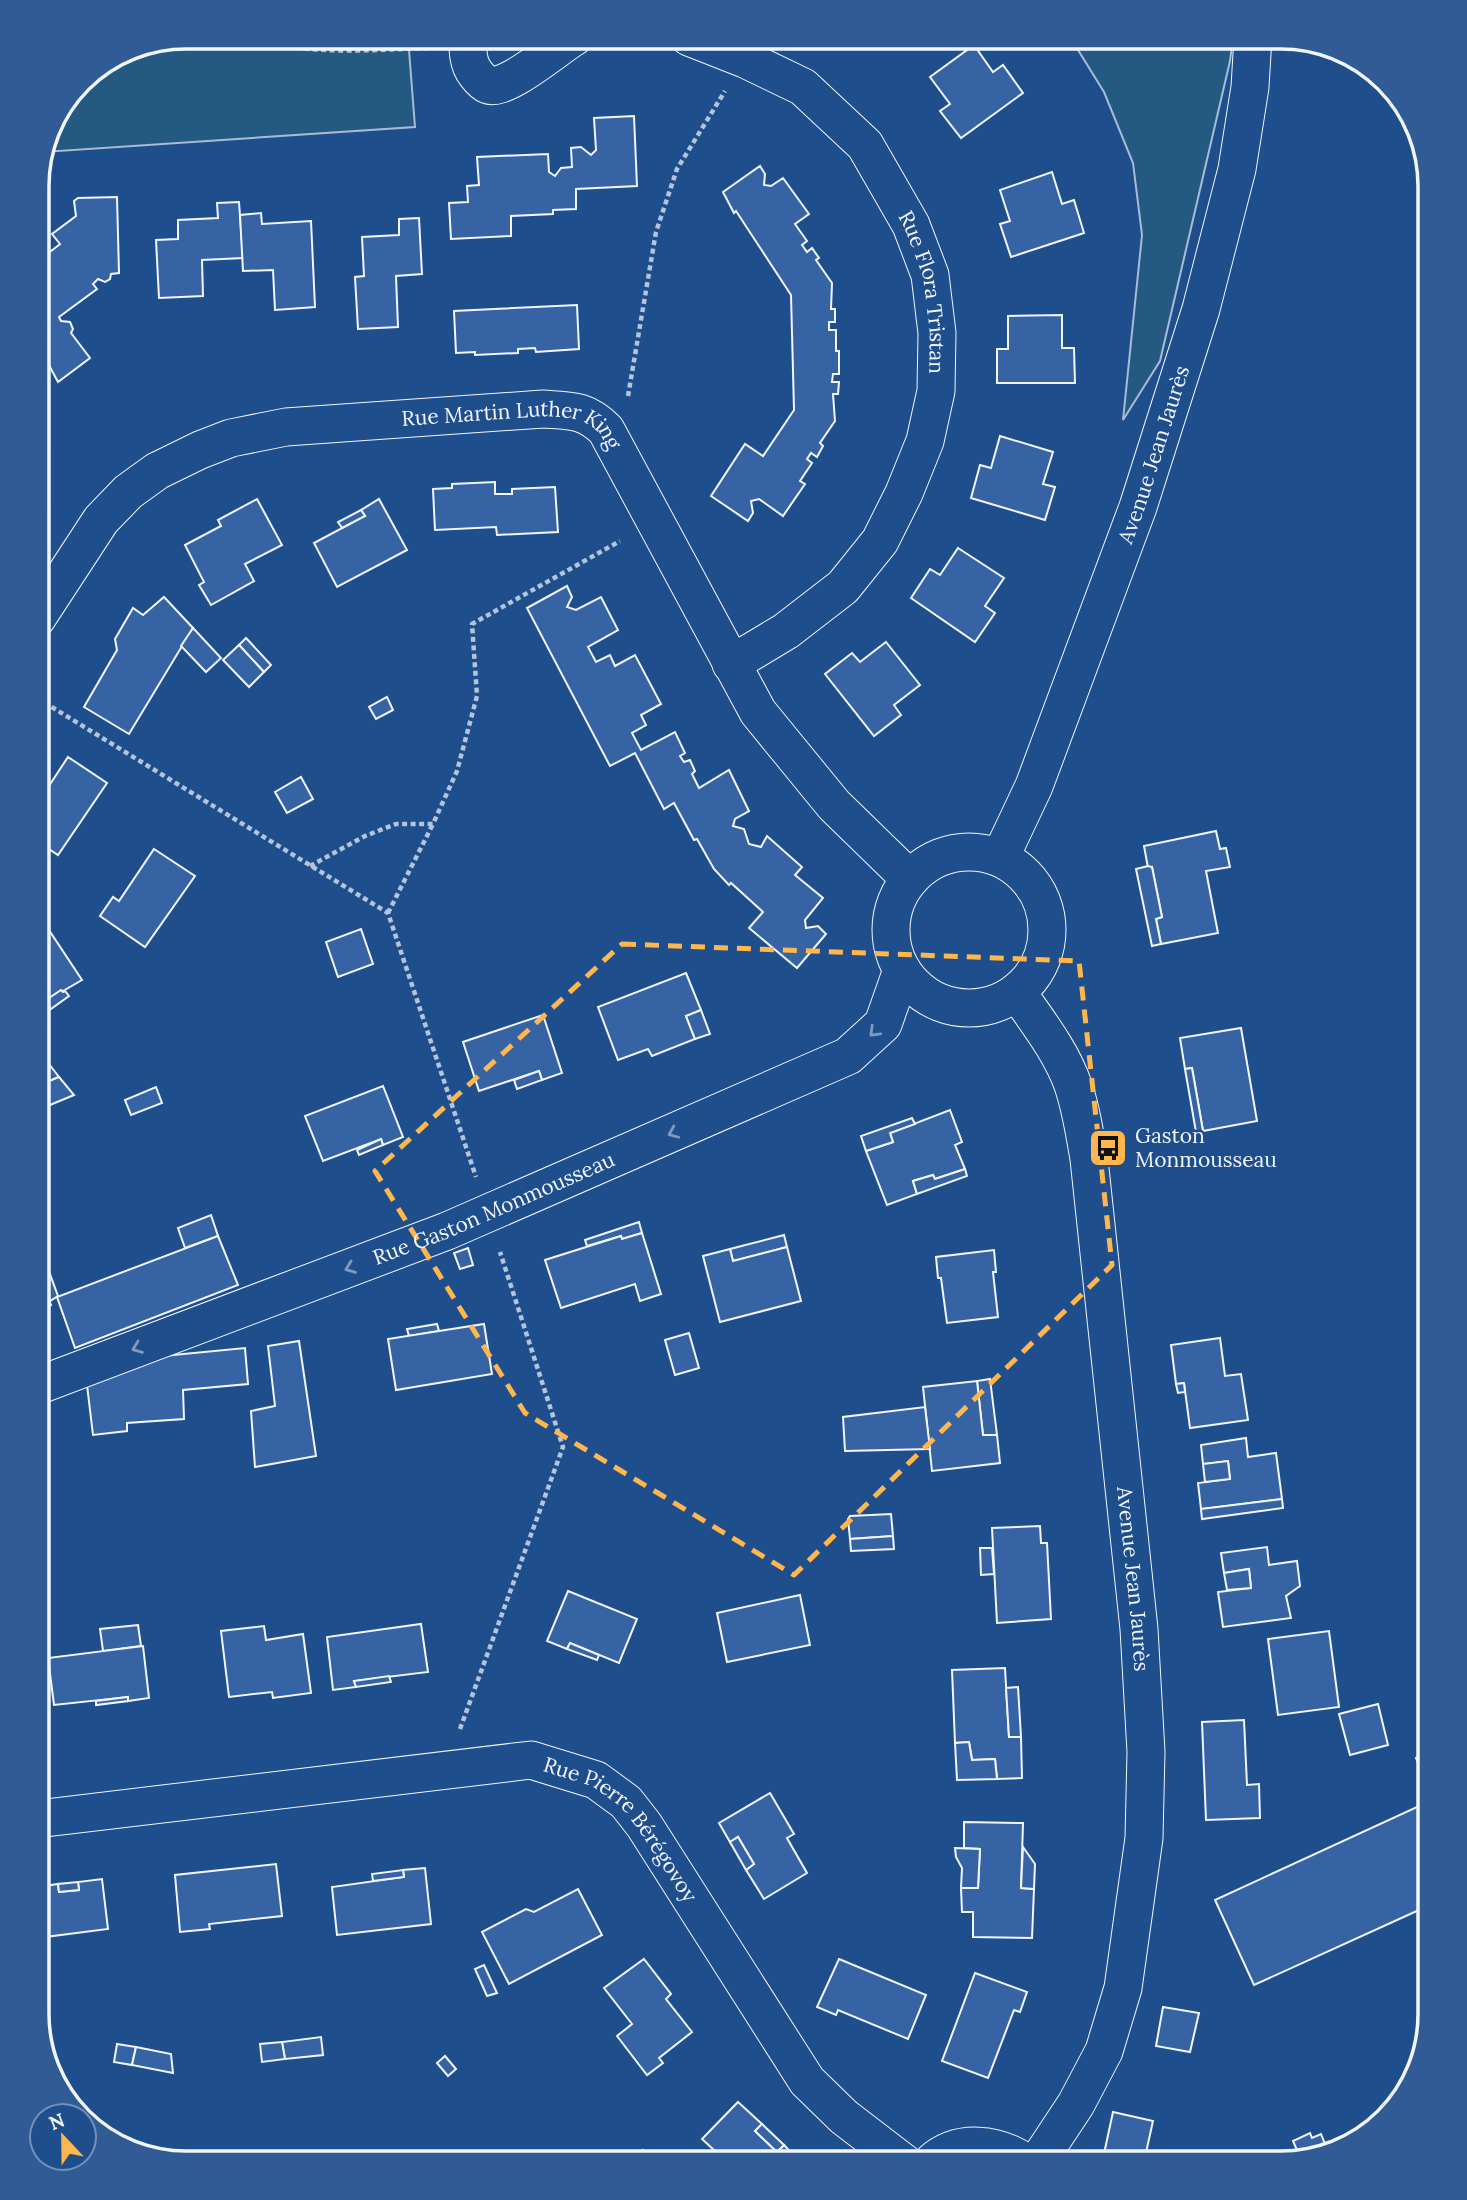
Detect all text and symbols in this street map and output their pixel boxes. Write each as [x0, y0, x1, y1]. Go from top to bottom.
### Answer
street label: Rue Flora Tristan [893, 206, 951, 374]
street label: Avenue Jean Jaurès [1111, 362, 1195, 548]
street label: Rue Martin Luther King [401, 395, 628, 454]
one-way arrow [870, 1023, 883, 1036]
place label: Gaston Monmousseau [1135, 1122, 1277, 1173]
one-way arrow [667, 1124, 679, 1138]
bus stop icon: Gaston Monmousseau [1087, 1127, 1129, 1169]
street label: Rue Gaston Monmousseau [369, 1146, 619, 1271]
one-way arrow [344, 1259, 356, 1273]
one-way arrow [132, 1340, 144, 1354]
street label: Avenue Jean Jaurès [1111, 1484, 1155, 1672]
street label: Rue Pierre Bérégovoy [540, 1751, 704, 1907]
north arrow [28, 2102, 98, 2172]
text: N [45, 2107, 68, 2135]

